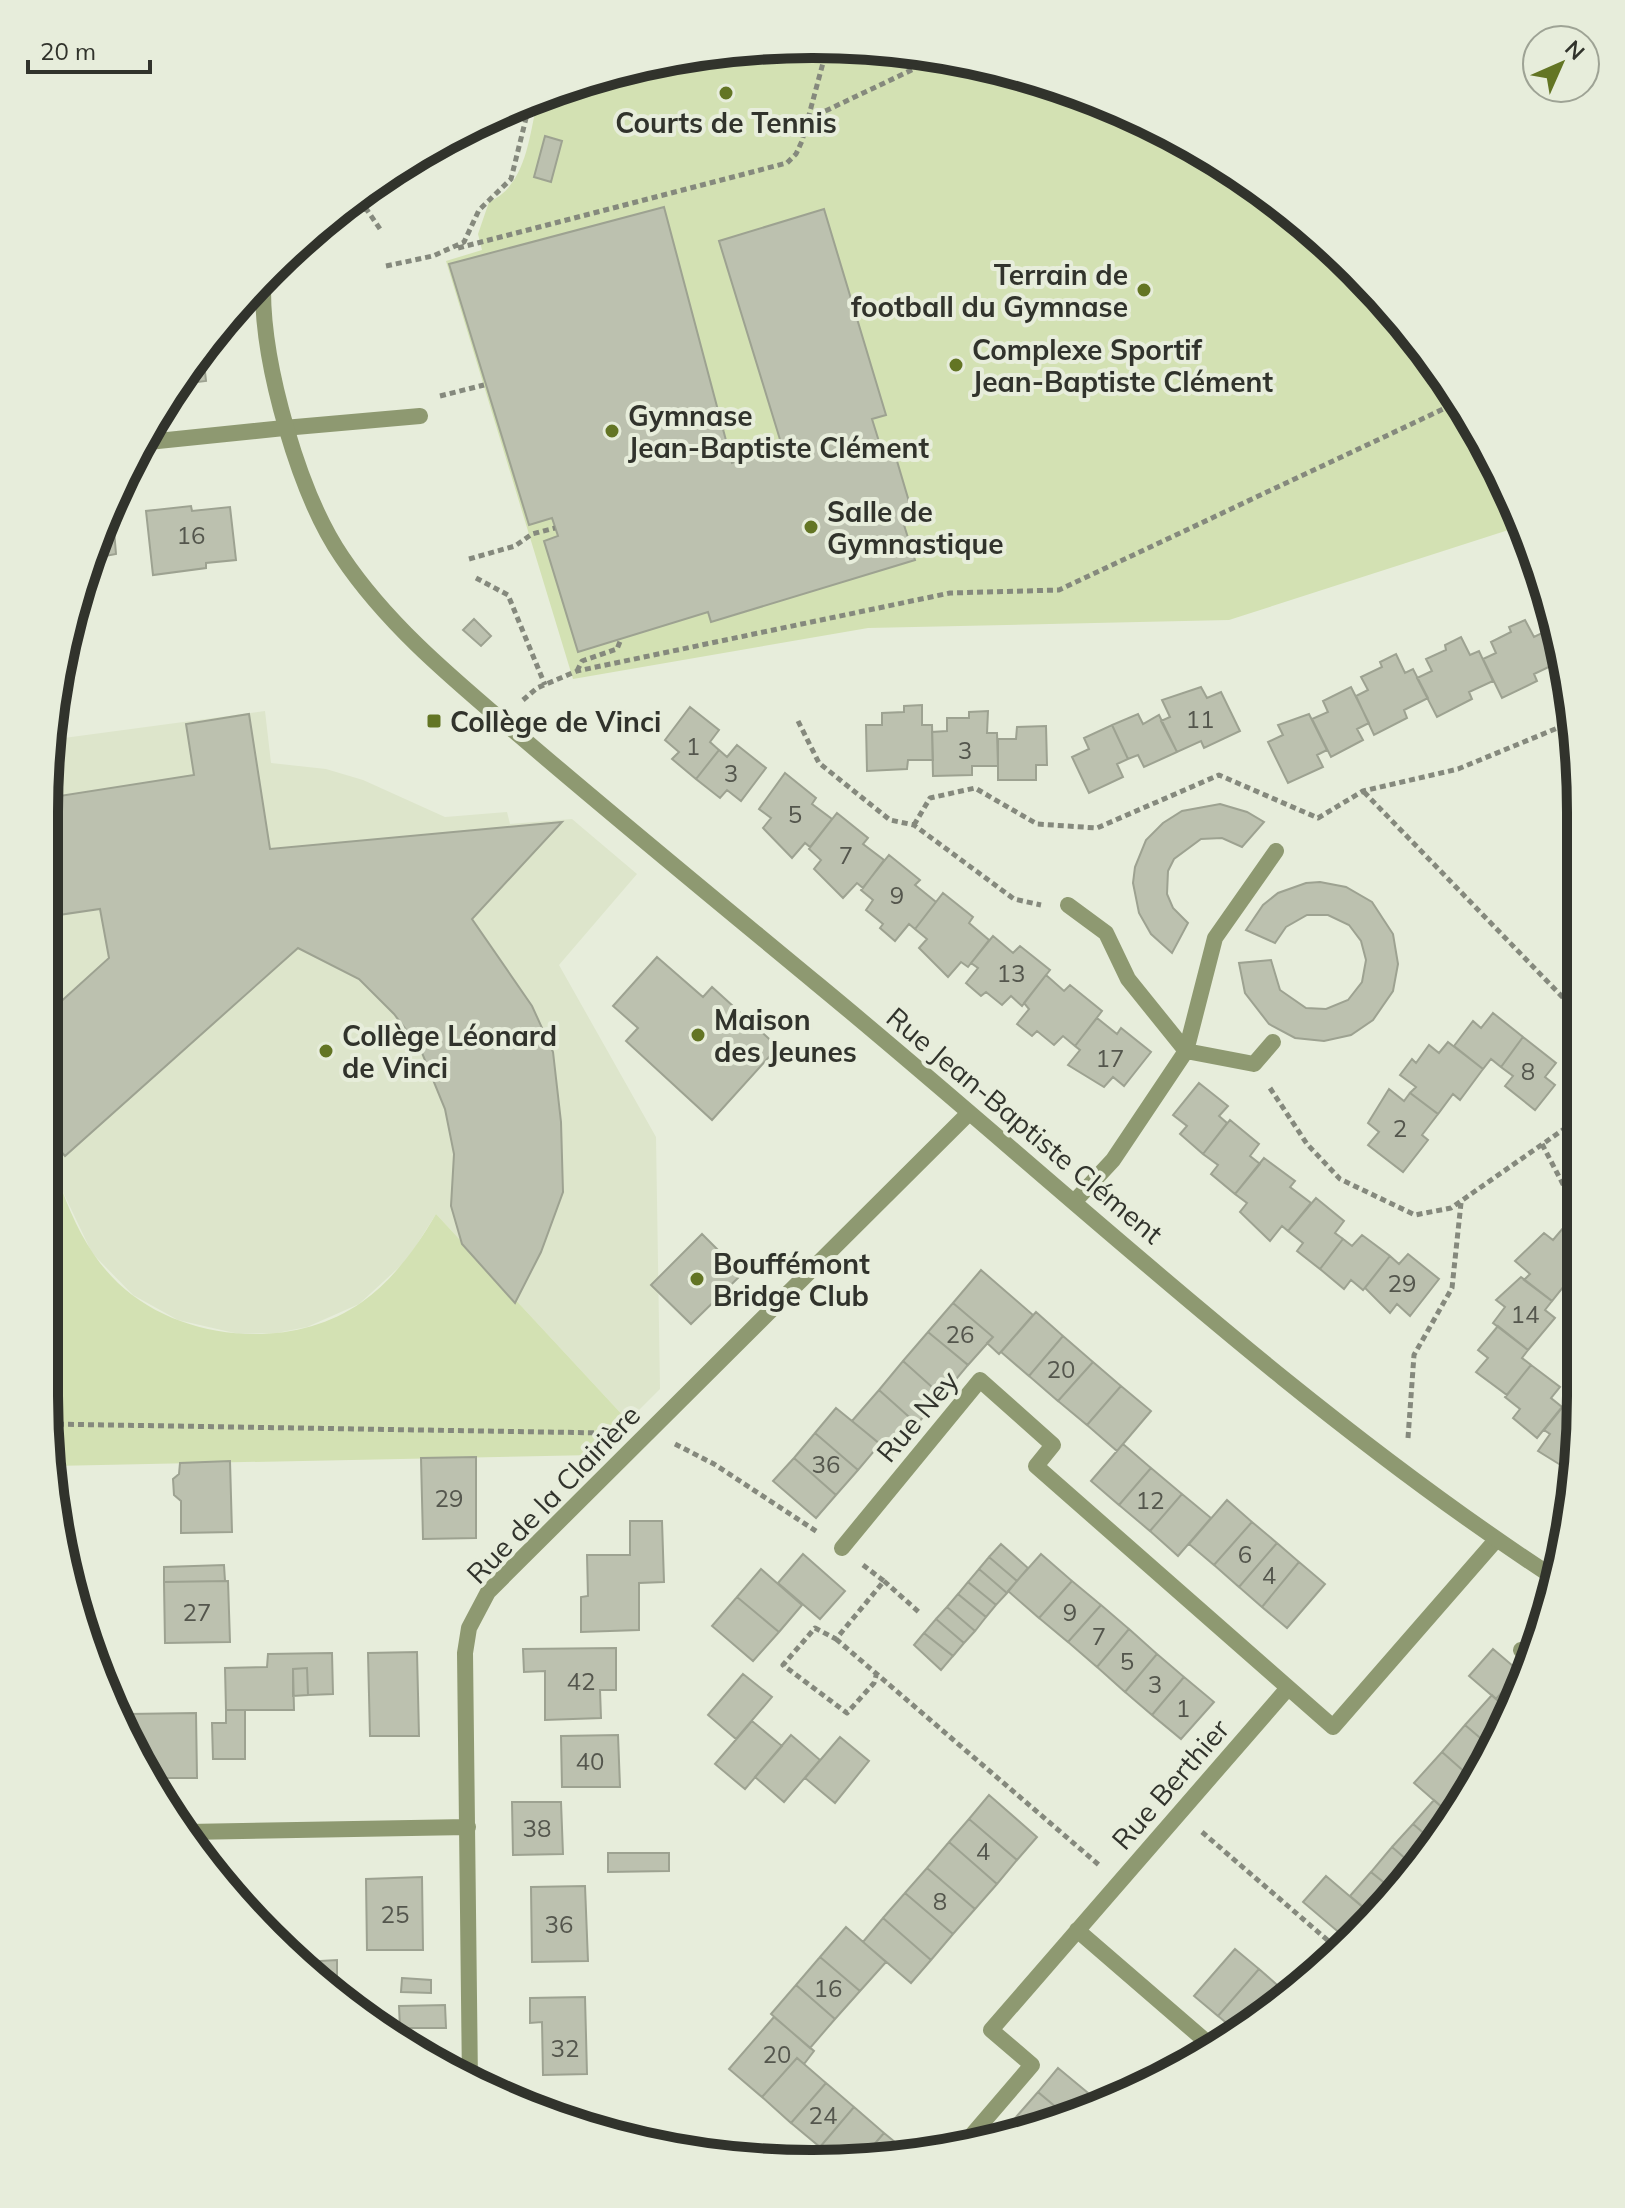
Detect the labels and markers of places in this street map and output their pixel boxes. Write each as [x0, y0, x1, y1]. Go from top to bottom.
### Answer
marker: Courts de Tennis [717, 84, 735, 102]
place label: Courts de Tennis [615, 105, 837, 140]
place label: Terrain de football du Gymnase [851, 257, 1128, 324]
marker: Terrain de football du Gymnase [1135, 281, 1153, 299]
place label: Complexe Sportif Jean-Baptiste Clément [972, 332, 1273, 399]
marker: Complexe Sportif Jean-Baptiste Clément [947, 356, 965, 374]
place label: Gymnase Jean-Baptiste Clément [628, 398, 929, 465]
marker: Gymnase Jean-Baptiste Clément [603, 422, 621, 440]
place label: Salle de Gymnastique [827, 494, 1004, 561]
marker: Salle de Gymnastique [802, 518, 820, 536]
place label: Collège de Vinci [450, 704, 661, 739]
marker: Collège de Vinci [425, 712, 443, 730]
place label: Maison des Jeunes [714, 1002, 857, 1069]
place label: Collège Léonard de Vinci [342, 1018, 557, 1085]
marker: Maison des Jeunes [689, 1026, 707, 1044]
marker: Collège Léonard de Vinci [317, 1042, 335, 1060]
place label: Bouffémont Bridge Club [713, 1246, 870, 1313]
marker: Bouffémont Bridge Club [688, 1270, 706, 1288]

